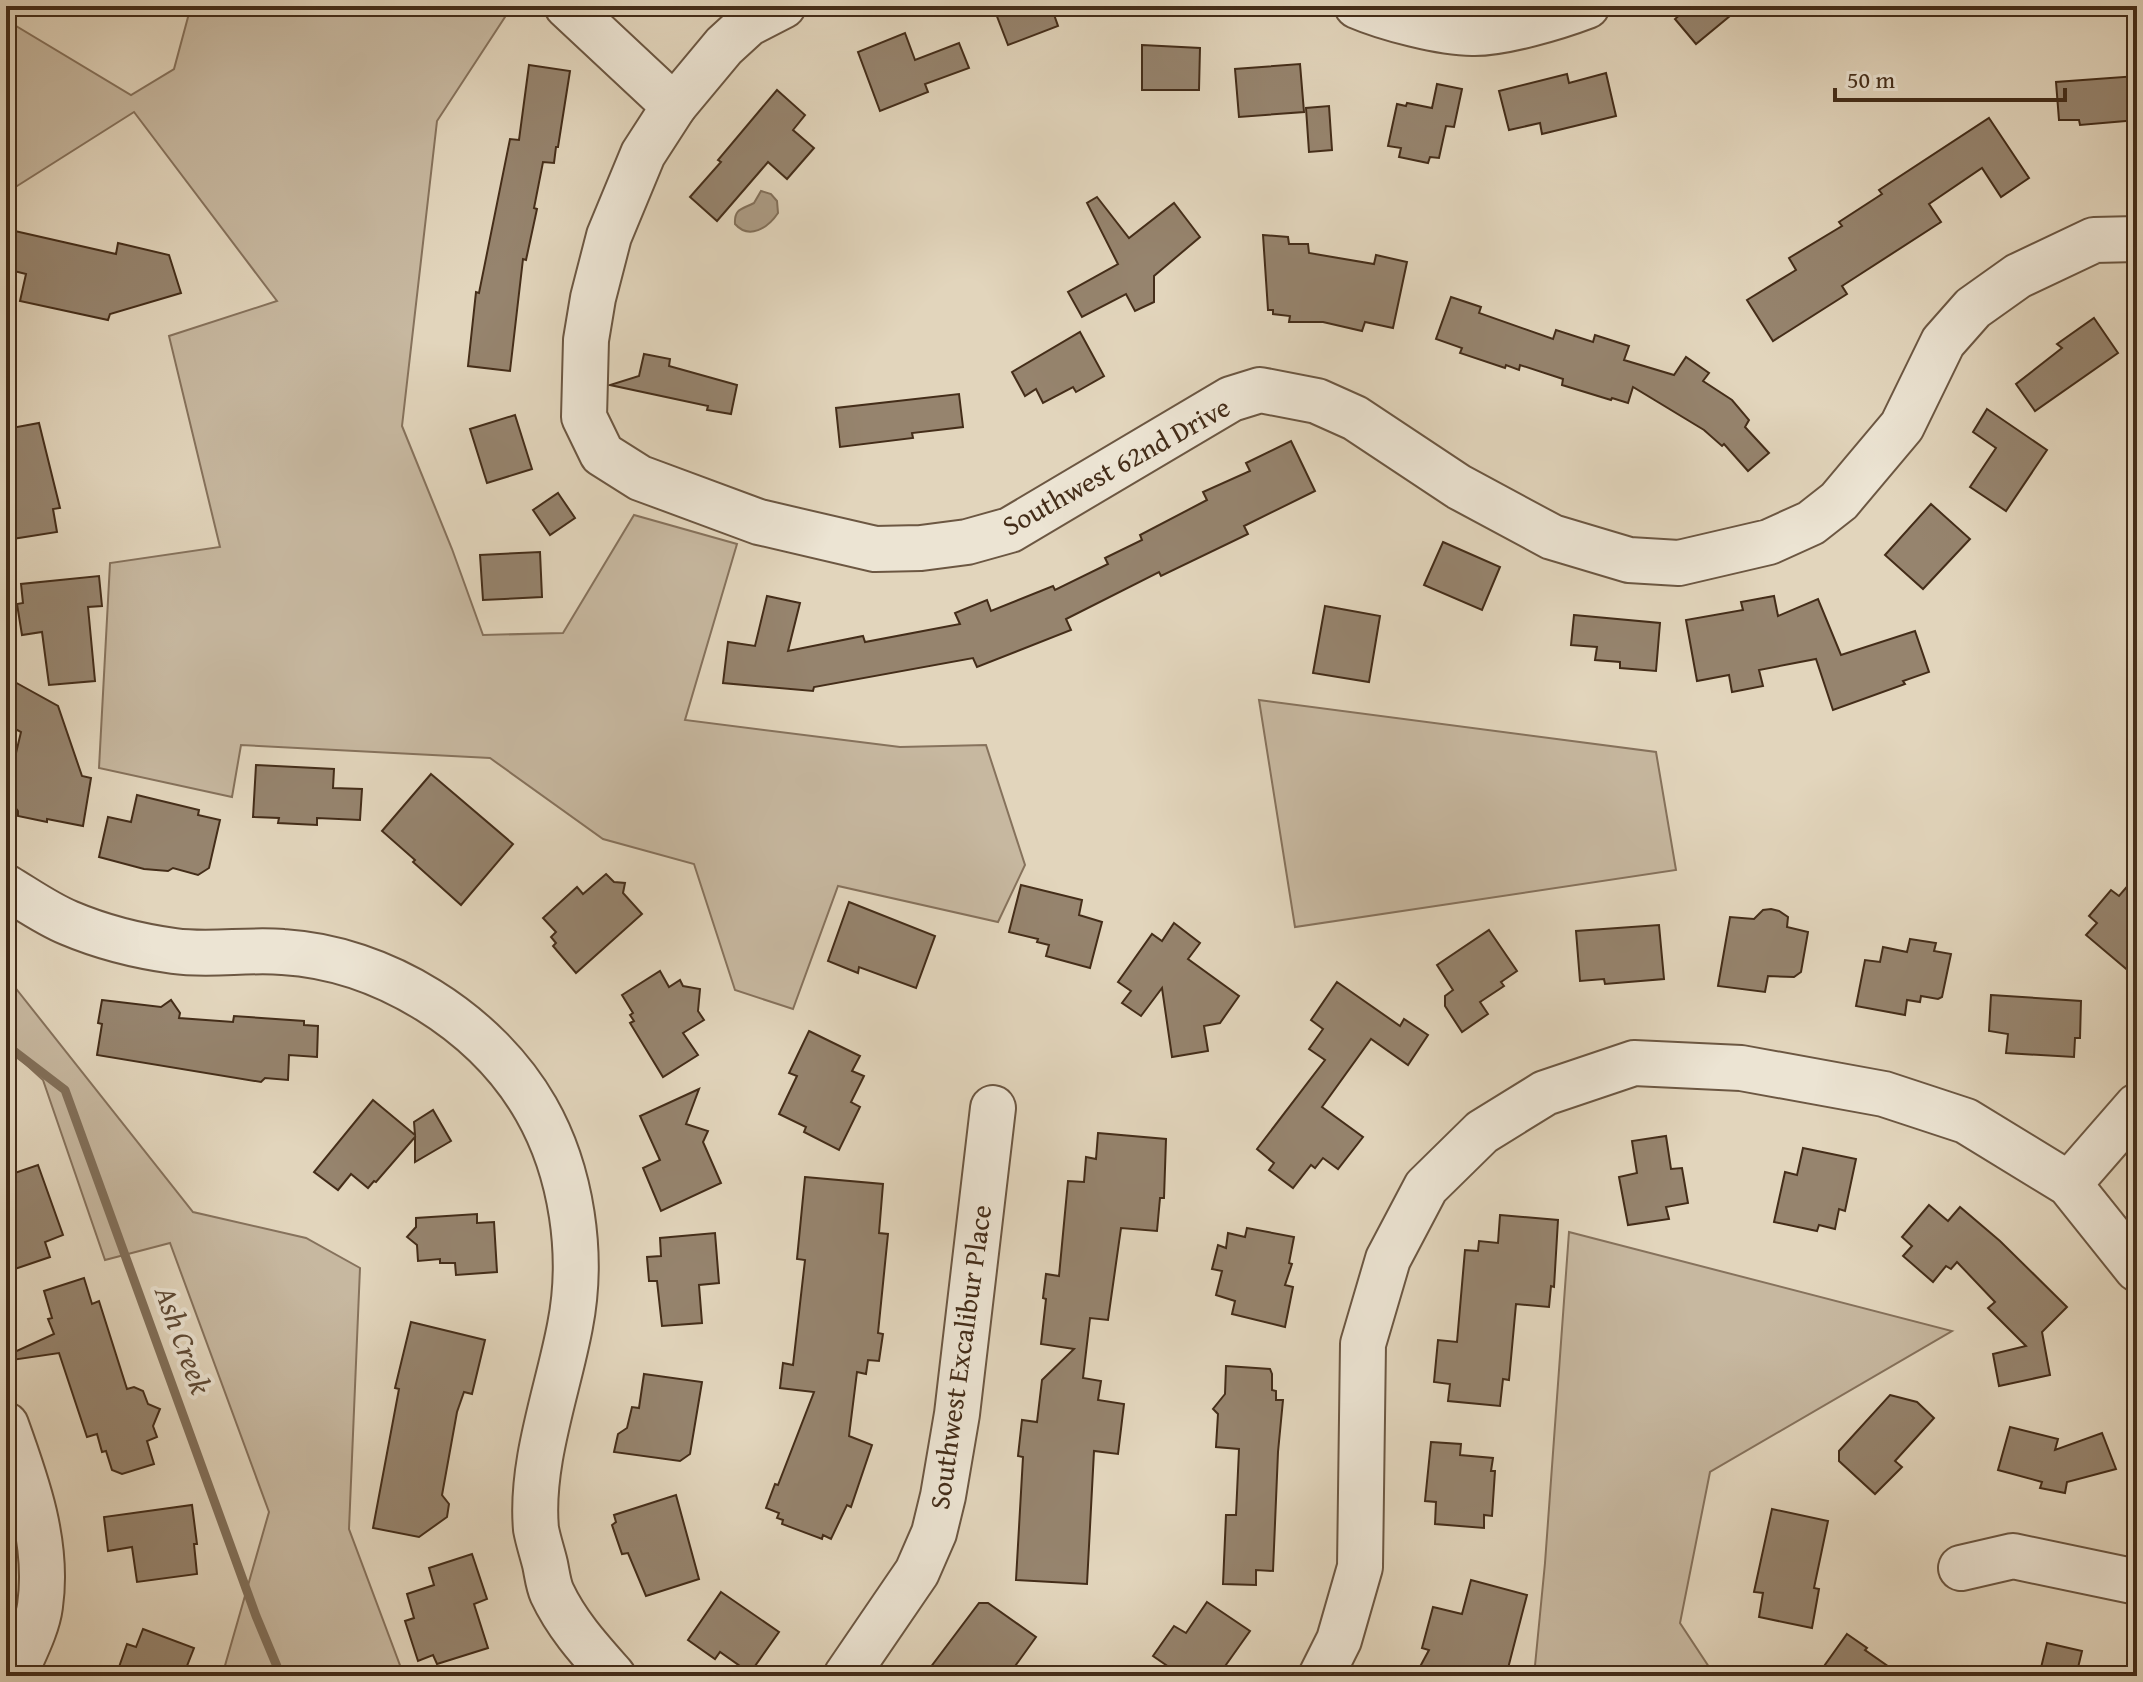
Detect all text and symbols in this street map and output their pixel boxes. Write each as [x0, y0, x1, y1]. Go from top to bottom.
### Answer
scale bar [1835, 52, 2065, 102]
text: 50 m [1847, 62, 1895, 97]
street label: Southwest 62nd Drive [994, 386, 1237, 545]
street label: Southwest Excalibur Place [918, 1202, 1001, 1512]
water label: Ash Creek [144, 1279, 224, 1400]

